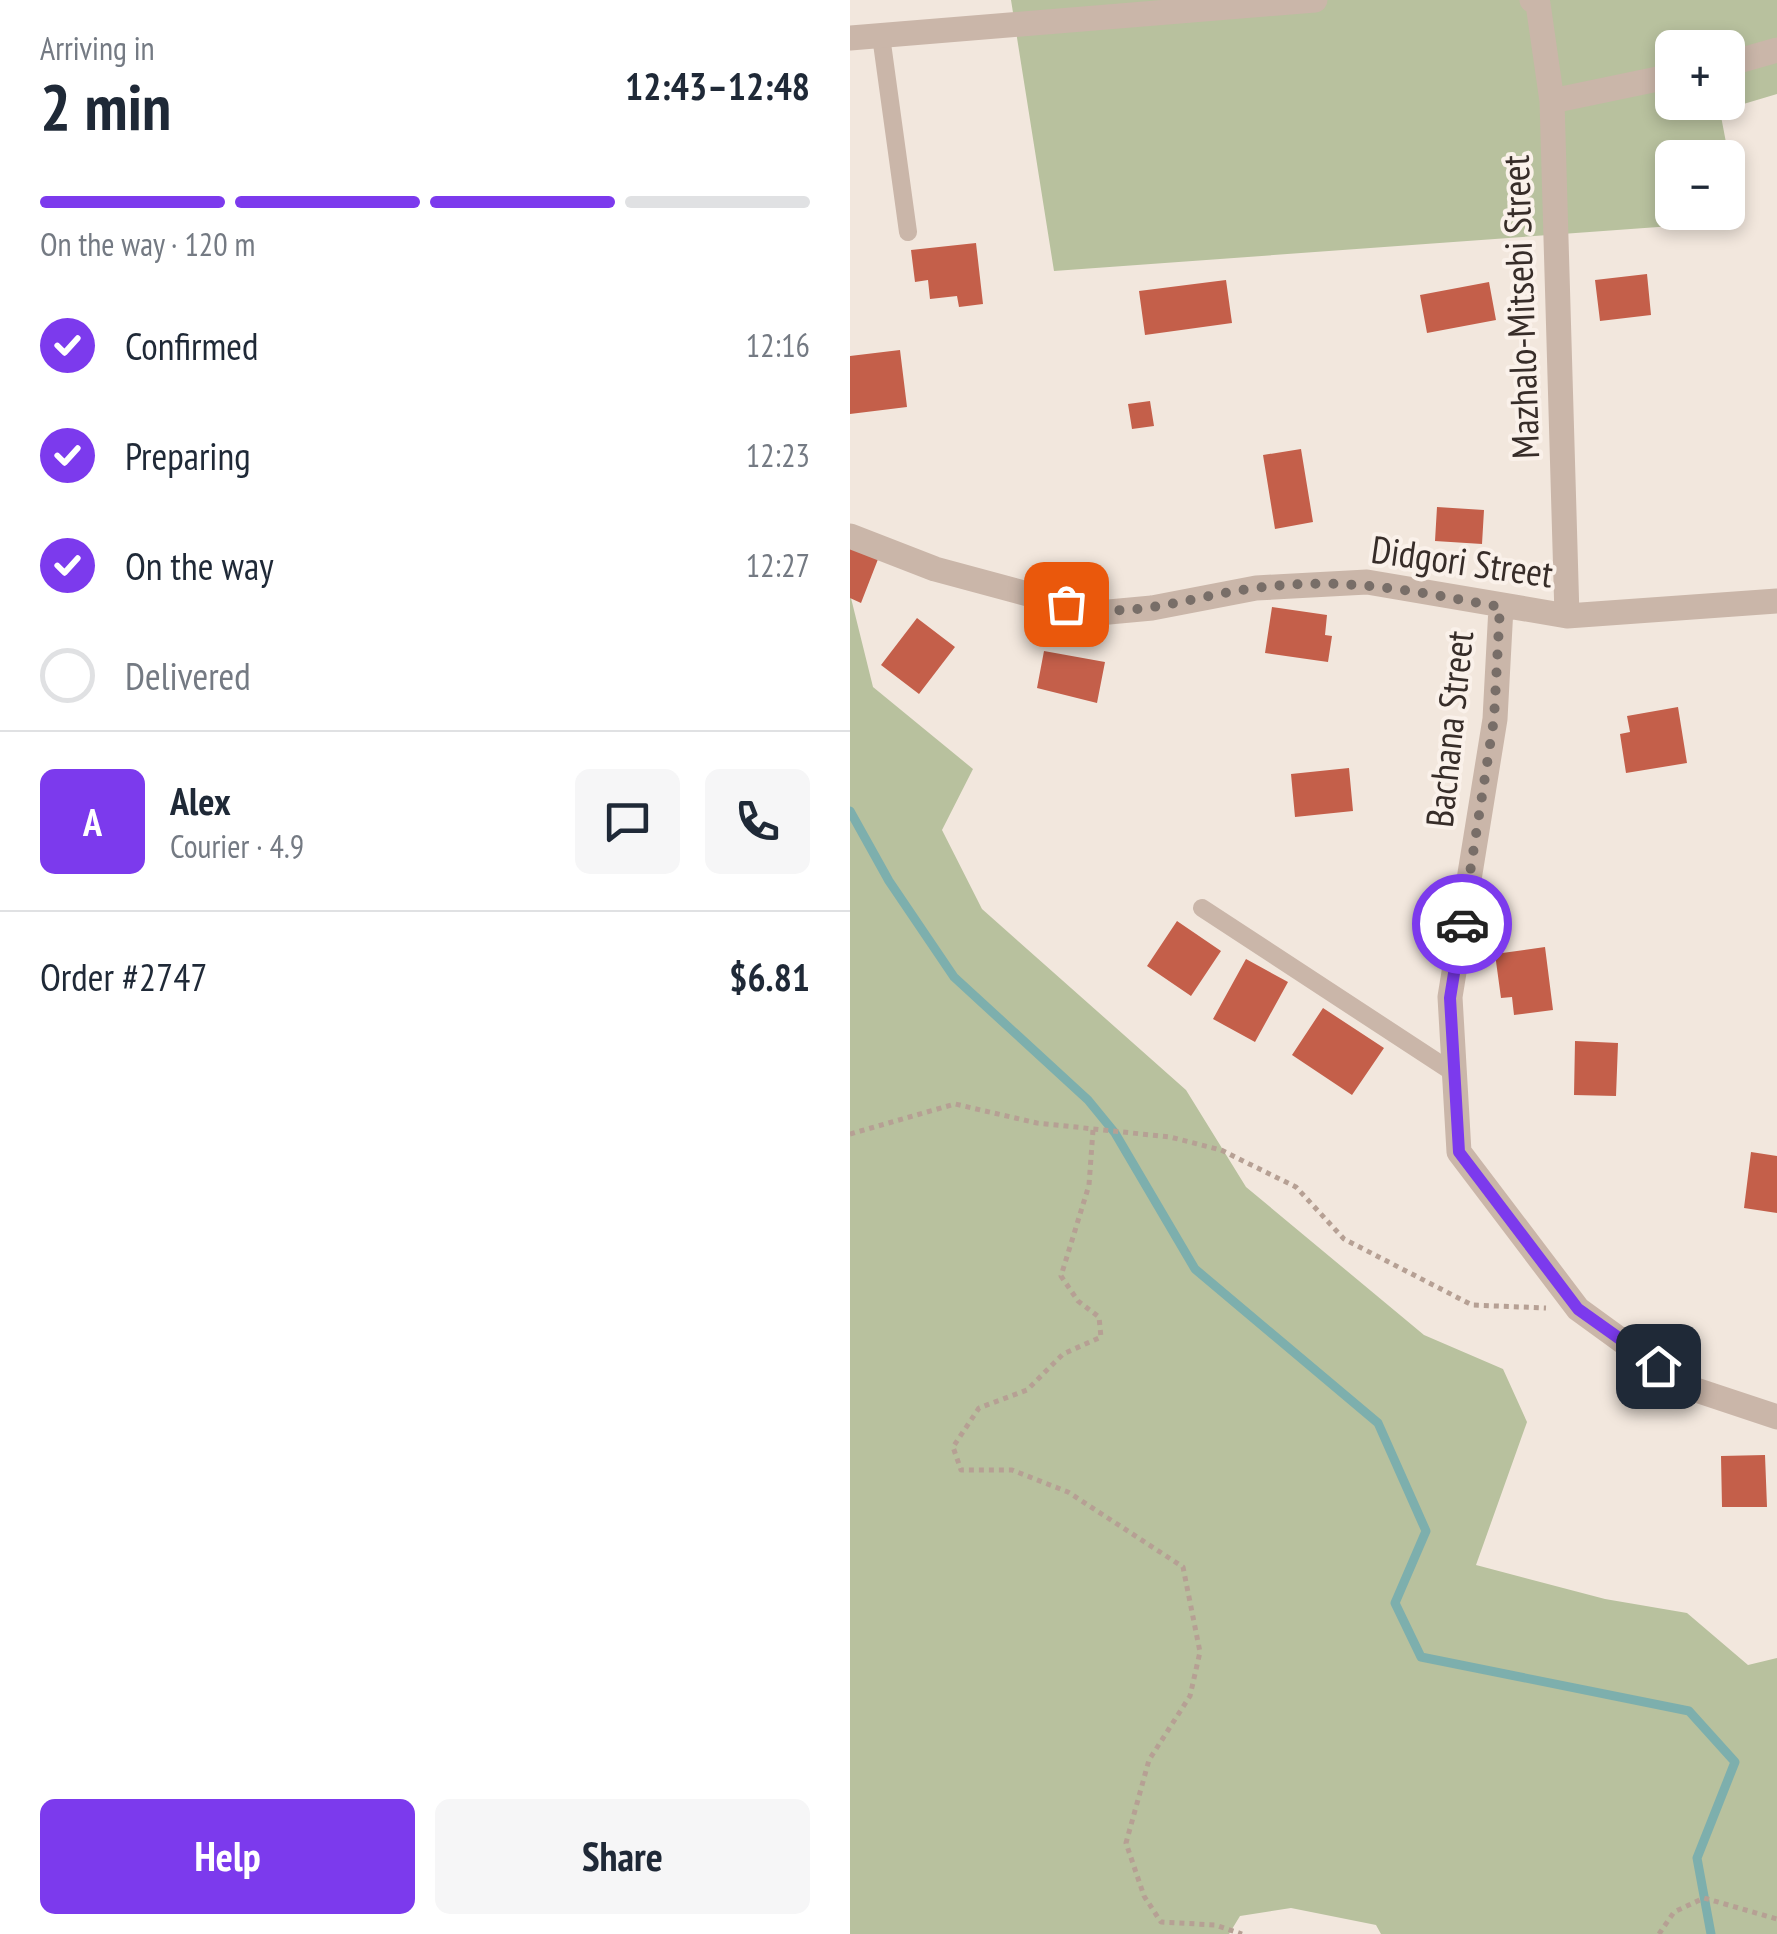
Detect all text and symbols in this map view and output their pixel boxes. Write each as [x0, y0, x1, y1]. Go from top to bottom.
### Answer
text: Arriving in [40, 27, 155, 69]
map controls [1655, 30, 1745, 230]
button: + [1655, 30, 1745, 120]
text: 12:43–12:48 [625, 61, 810, 110]
text: 2 min [40, 64, 171, 148]
button: − [1655, 140, 1745, 230]
street label: Mazhalo-Mitsebi Street [1490, 154, 1549, 460]
text: On the way · 120 m [40, 223, 255, 265]
icon: check [40, 318, 95, 373]
text: Confirmed [125, 321, 258, 370]
text: 12:16 [746, 324, 810, 366]
icon: check [40, 428, 95, 483]
text: Preparing [125, 431, 251, 480]
text: 12:23 [746, 434, 810, 476]
street label: Didgori Street [1368, 524, 1557, 598]
icon: check [40, 538, 95, 593]
text: On the way [125, 541, 273, 590]
text: 12:27 [746, 544, 810, 586]
pin [1024, 562, 1109, 647]
icon: bag [1039, 577, 1094, 632]
street label: Bachana Street [1414, 628, 1483, 829]
text: Delivered [125, 651, 251, 700]
button: chat [575, 769, 680, 874]
button: phone [705, 769, 810, 874]
text: Alex [170, 776, 231, 825]
text: A [83, 797, 102, 846]
text: Courier · 4.9 [170, 825, 304, 867]
courier [1412, 874, 1512, 974]
icon: car [1435, 897, 1490, 952]
text: Order #2747 [40, 952, 207, 1001]
text: $6.81 [729, 952, 810, 1001]
pin [1616, 1324, 1701, 1409]
icon: home [1631, 1339, 1686, 1394]
button: Help [40, 1799, 415, 1914]
button: Share [435, 1799, 810, 1914]

